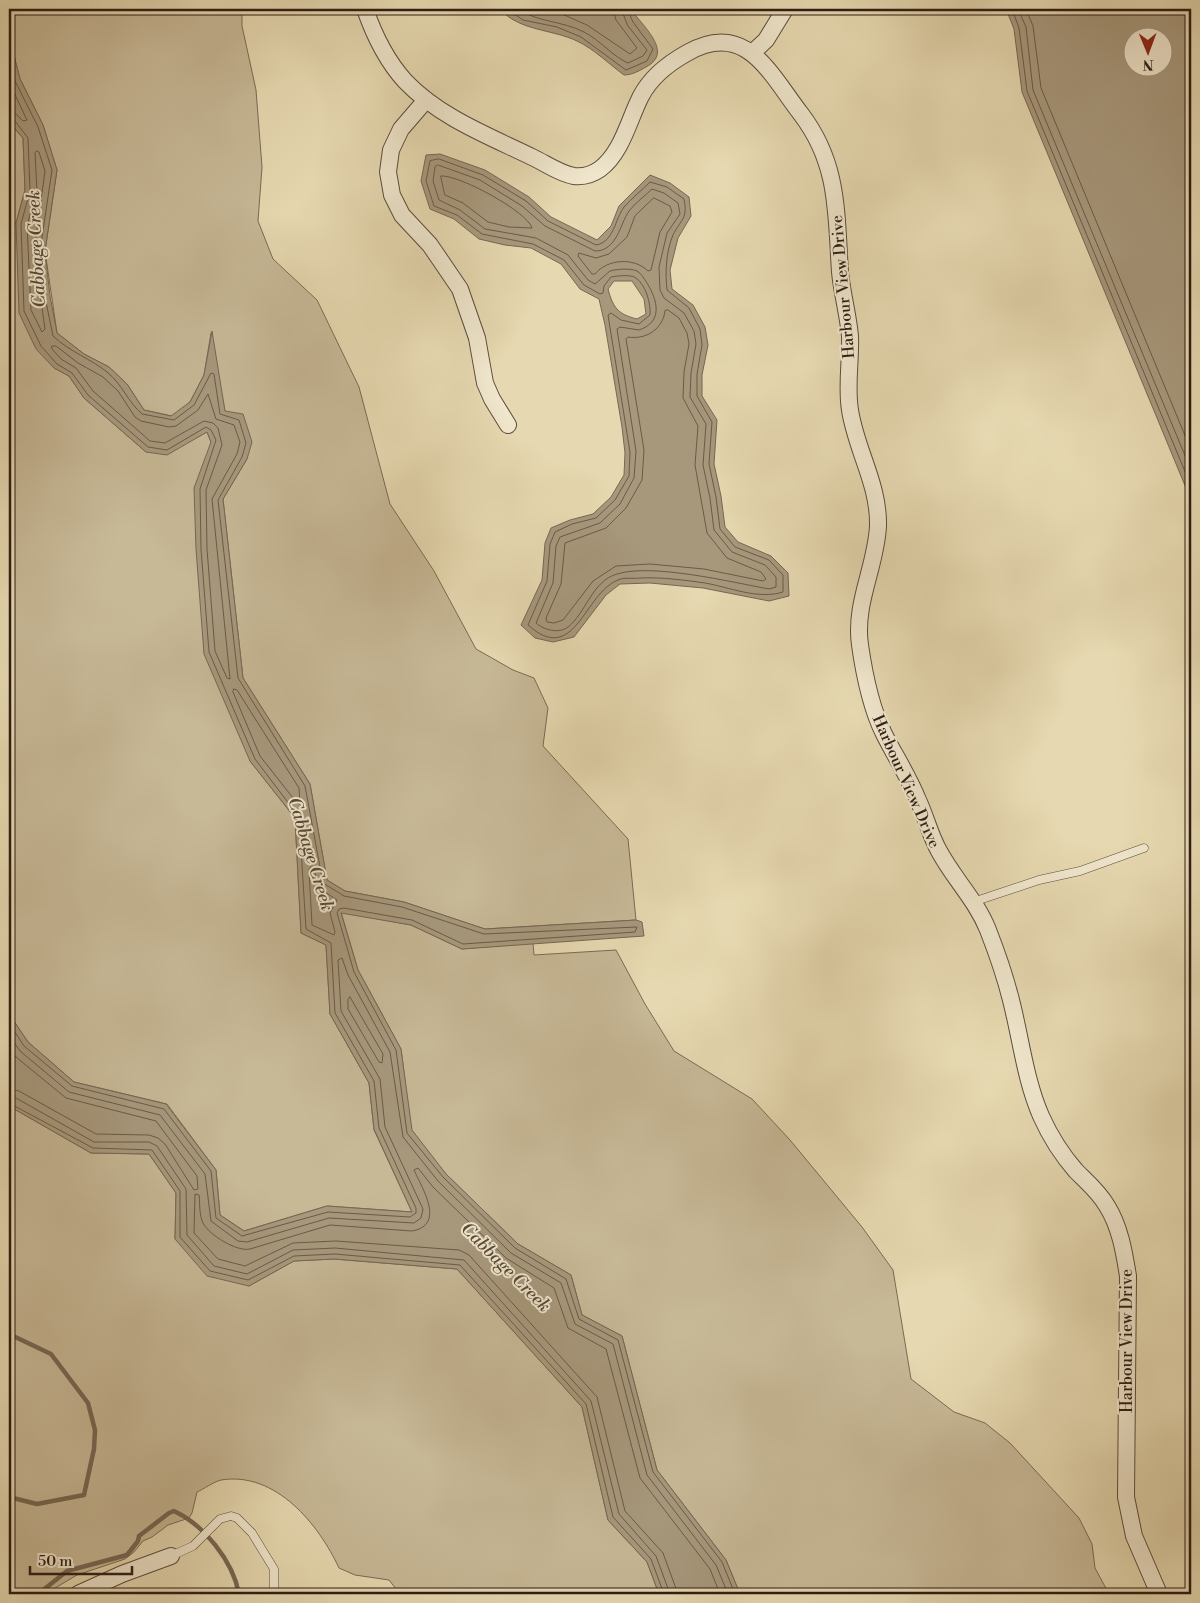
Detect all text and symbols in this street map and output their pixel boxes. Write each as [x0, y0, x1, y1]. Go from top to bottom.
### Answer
north arrow [1122, 28, 1172, 78]
text: N [1143, 55, 1154, 73]
water label: Cabbage Creek [22, 190, 51, 308]
street label: Harbour View Drive [827, 214, 859, 360]
street label: Harbour View Drive [868, 712, 945, 851]
water label: Cabbage Creek [282, 794, 339, 914]
water label: Cabbage Creek [456, 1218, 555, 1317]
street label: Harbour View Drive [1117, 1269, 1137, 1413]
scale bar [30, 1543, 132, 1575]
text: 50 m [38, 1552, 72, 1571]

